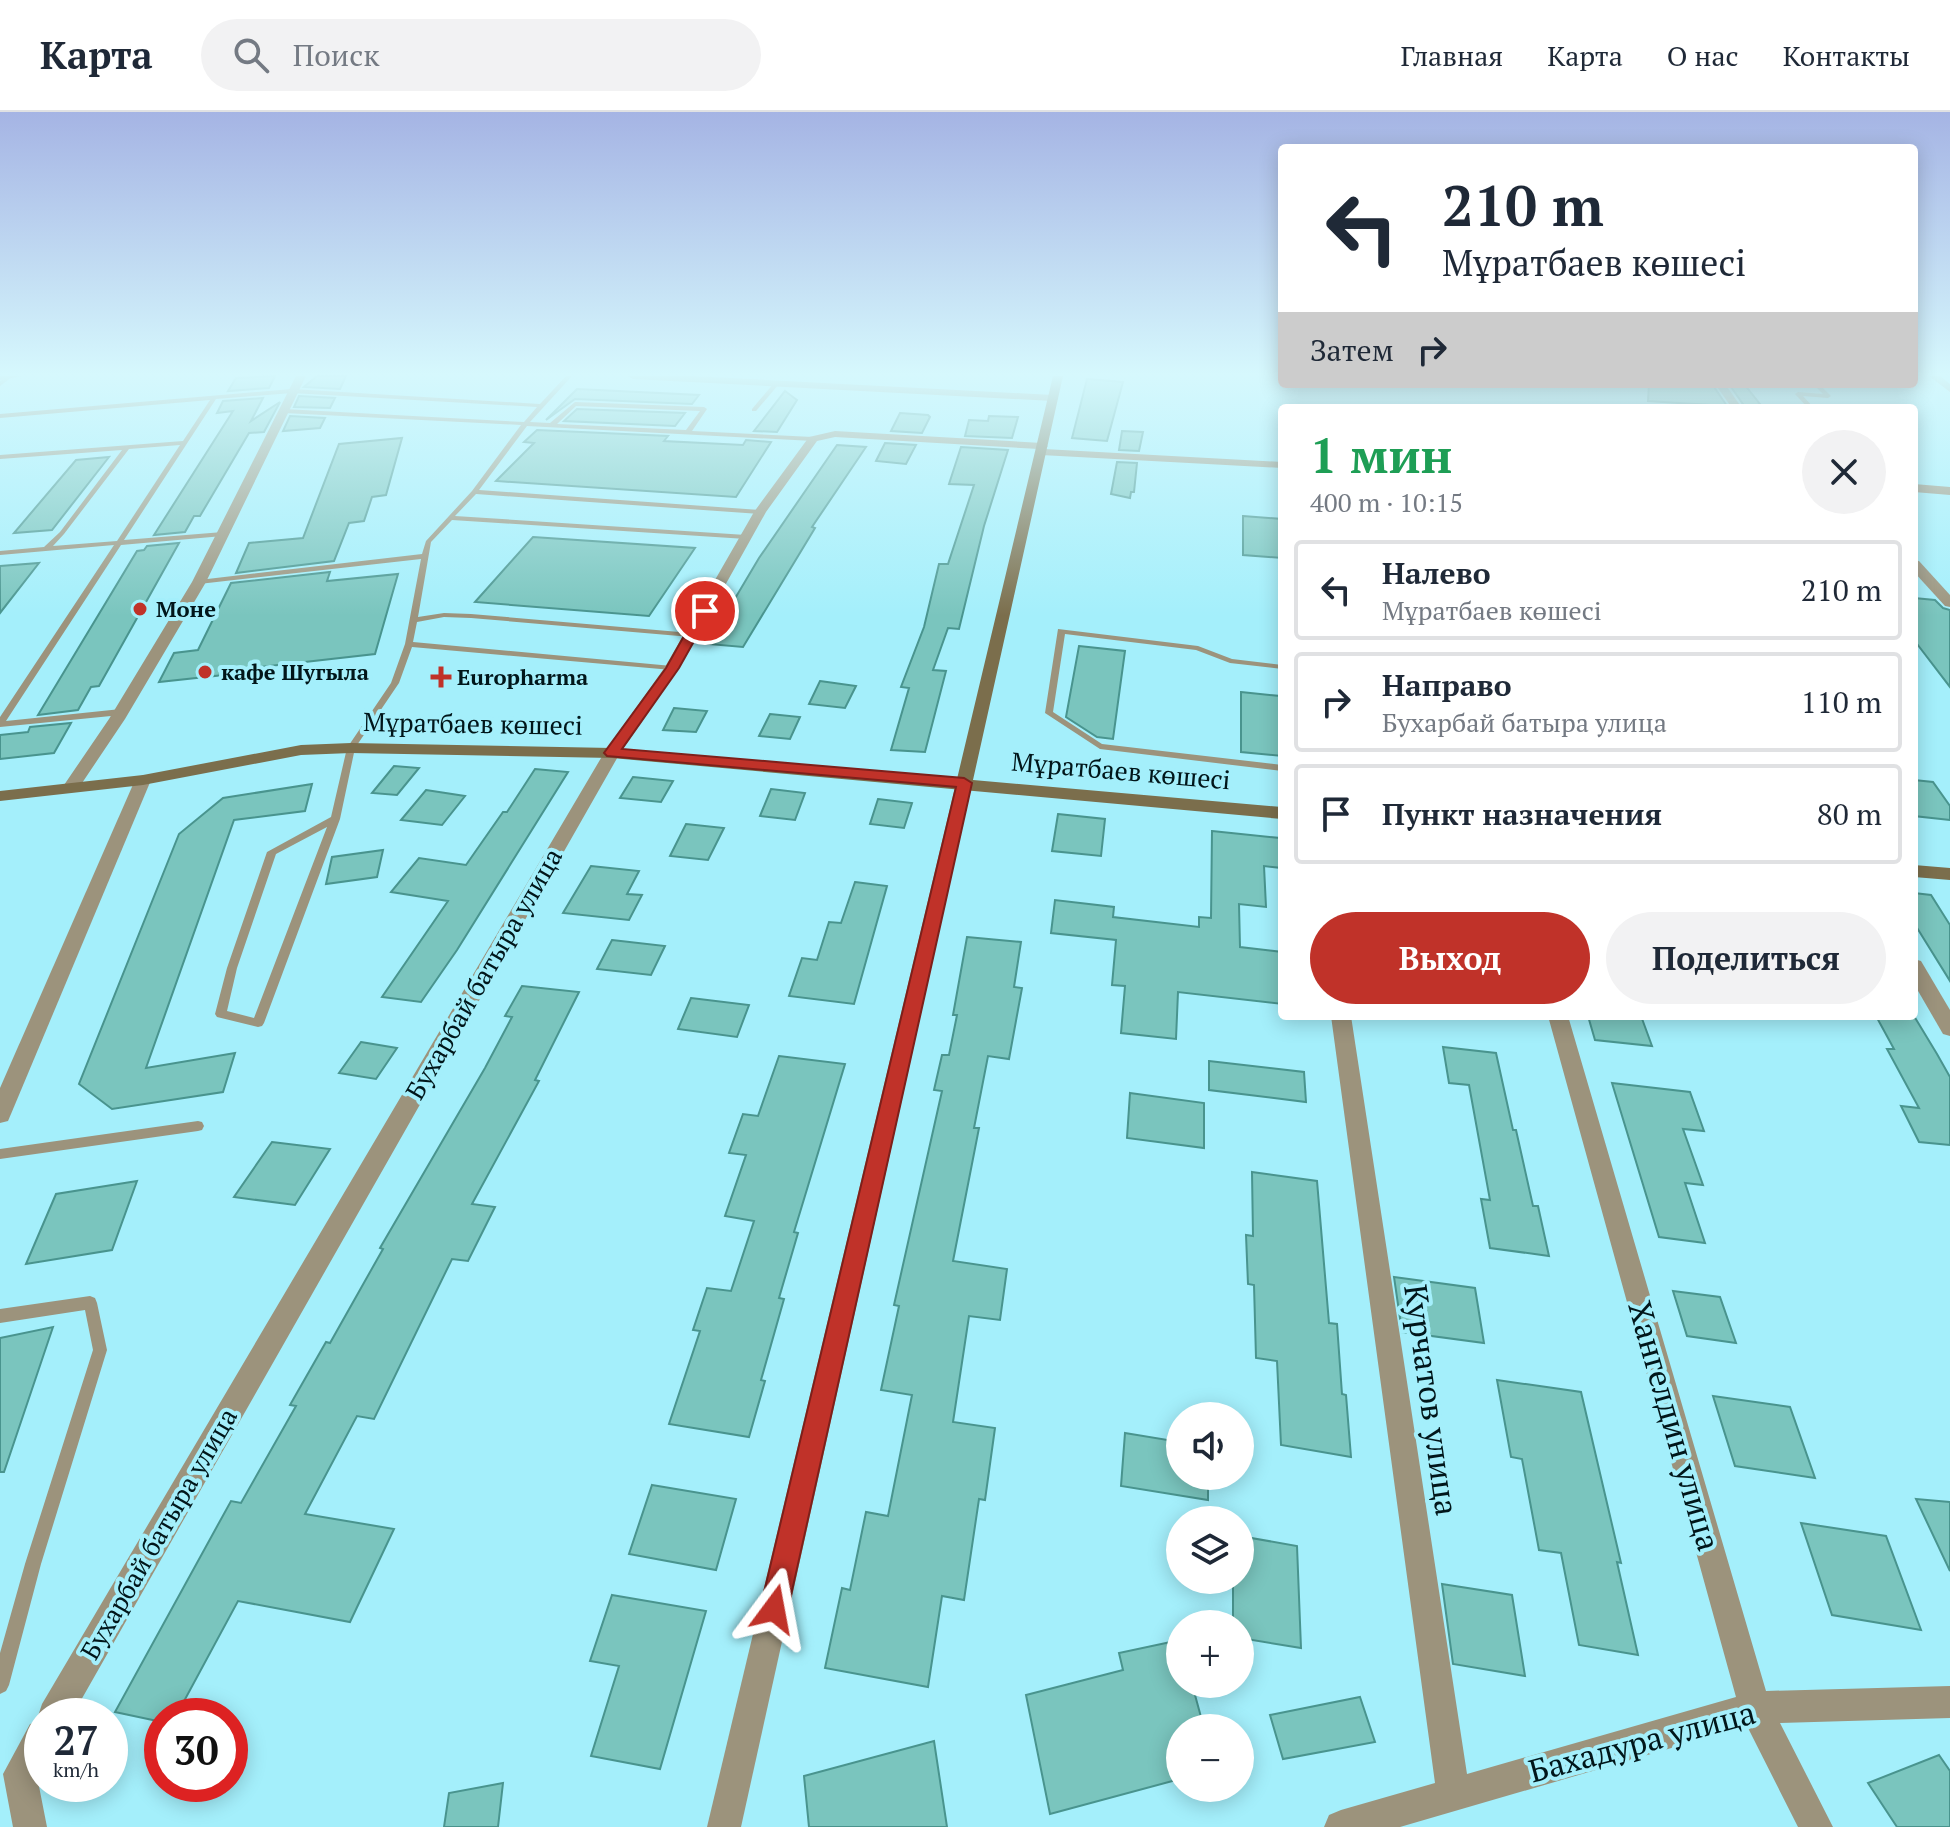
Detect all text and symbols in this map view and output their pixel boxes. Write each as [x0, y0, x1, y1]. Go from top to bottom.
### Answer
search box [201, 19, 761, 91]
text: Карта [40, 30, 153, 80]
icon: search [229, 33, 273, 77]
text: Поиск [293, 35, 379, 75]
text: Главная [1400, 37, 1503, 74]
text: Карта [1547, 37, 1623, 74]
text: О нас [1667, 37, 1739, 74]
text: Контакты [1783, 37, 1910, 74]
text: 210 m [1442, 168, 1604, 242]
icon: left [1310, 176, 1414, 280]
text: Мұратбаев көшесі [1442, 239, 1746, 286]
icon: right [1410, 328, 1454, 372]
text: Затем [1310, 330, 1394, 370]
text: 1 мин [1310, 423, 1452, 487]
button: close [1802, 430, 1886, 514]
text: 400 m · 10:15 [1310, 485, 1463, 519]
text: Налево [1382, 553, 1491, 593]
icon: left [1314, 568, 1358, 612]
text: 210 m [1801, 570, 1882, 610]
pin [671, 577, 739, 645]
icon: arrive [683, 589, 727, 633]
text: Мұратбаев көшесі [1382, 593, 1602, 627]
place label: Моне [156, 594, 216, 623]
marker: Моне [131, 600, 149, 618]
place label: кафе Шугыла [221, 657, 369, 686]
place label: Europharma [457, 662, 588, 691]
marker: кафе Шугыла [196, 663, 214, 681]
text: Направо [1382, 665, 1512, 705]
marker: Europharma [432, 668, 450, 686]
icon: right [1314, 680, 1358, 724]
text: 110 m [1801, 682, 1882, 722]
street label: Мұратбаев көшесі [363, 704, 583, 742]
text: Бухарбай батыра улица [1382, 705, 1667, 739]
street label: Мұратбаев көшесі [1010, 743, 1232, 797]
icon: arrive [1314, 792, 1358, 836]
text: Пункт назначения [1382, 794, 1662, 834]
text: 80 m [1817, 794, 1882, 834]
street label: Бухарбай батыра улица [397, 842, 569, 1105]
button: Выход [1310, 912, 1590, 1004]
button: Поделиться [1606, 912, 1886, 1004]
street label: Курчатов улица [1395, 1282, 1469, 1518]
street label: Хангелдин улица [1619, 1296, 1731, 1555]
street label: Бухарбай батыра улица [72, 1402, 244, 1665]
map controls [1166, 1402, 1254, 1802]
button: sound [1166, 1402, 1254, 1490]
button: layers [1166, 1506, 1254, 1594]
position arrow [732, 1567, 816, 1651]
button: + [1166, 1610, 1254, 1698]
street label: Бахадура улица [1524, 1691, 1760, 1791]
speed limit sign: 30 [144, 1698, 248, 1802]
text: 27 [53, 1713, 99, 1766]
button: − [1166, 1714, 1254, 1802]
text: km/h [53, 1756, 99, 1783]

